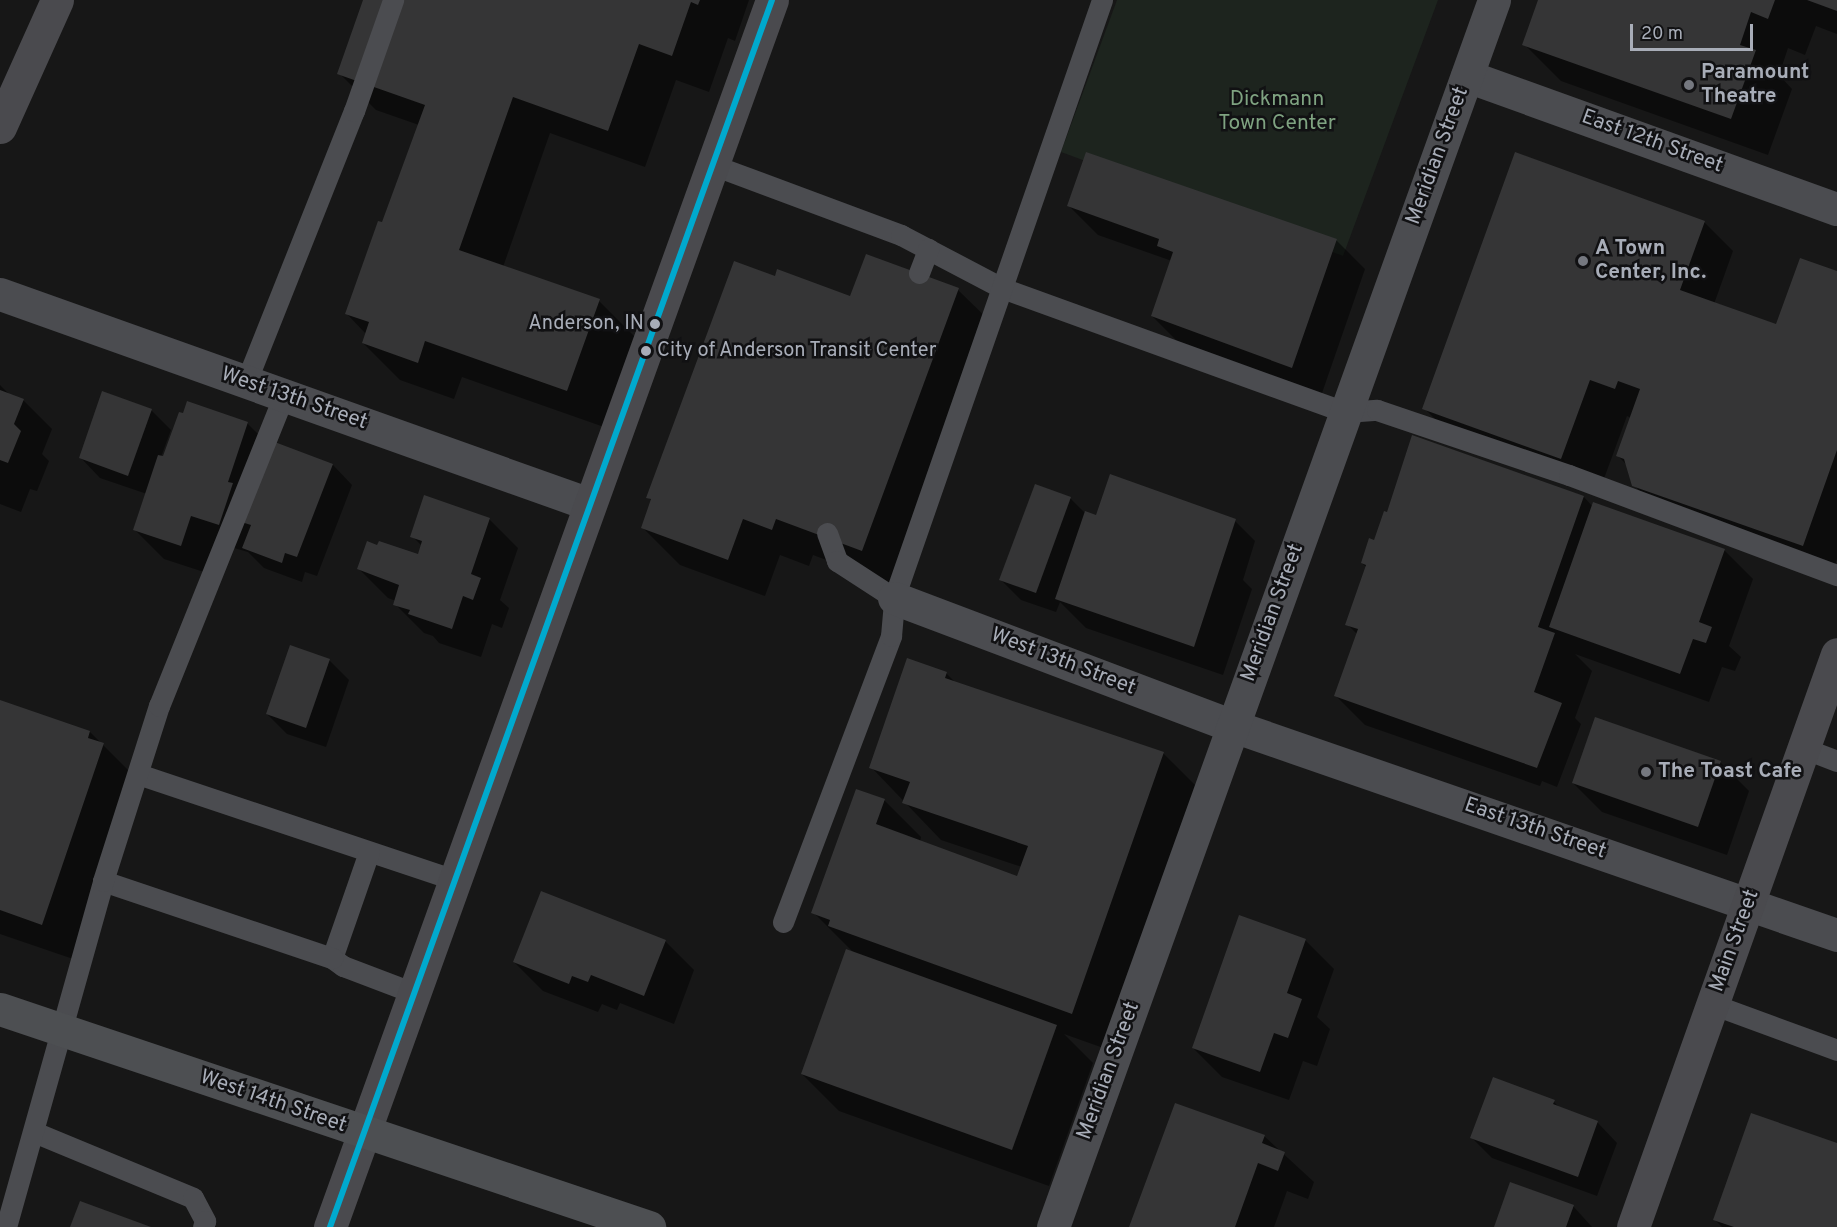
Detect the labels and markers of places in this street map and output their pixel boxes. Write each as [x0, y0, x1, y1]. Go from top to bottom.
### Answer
place label: Paramount Theatre [1701, 60, 1809, 110]
marker: Paramount Theatre [1682, 78, 1696, 92]
place label: A Town Center, Inc. [1595, 236, 1706, 286]
marker: A Town Center, Inc. [1576, 254, 1590, 268]
place label: Anderson, IN [528, 312, 644, 336]
marker: Anderson, IN [649, 318, 661, 330]
place label: City of Anderson Transit Center [657, 339, 938, 363]
marker: City of Anderson Transit Center [640, 345, 652, 357]
place label: The Toast Cafe [1658, 759, 1802, 785]
marker: The Toast Cafe [1639, 765, 1653, 779]

